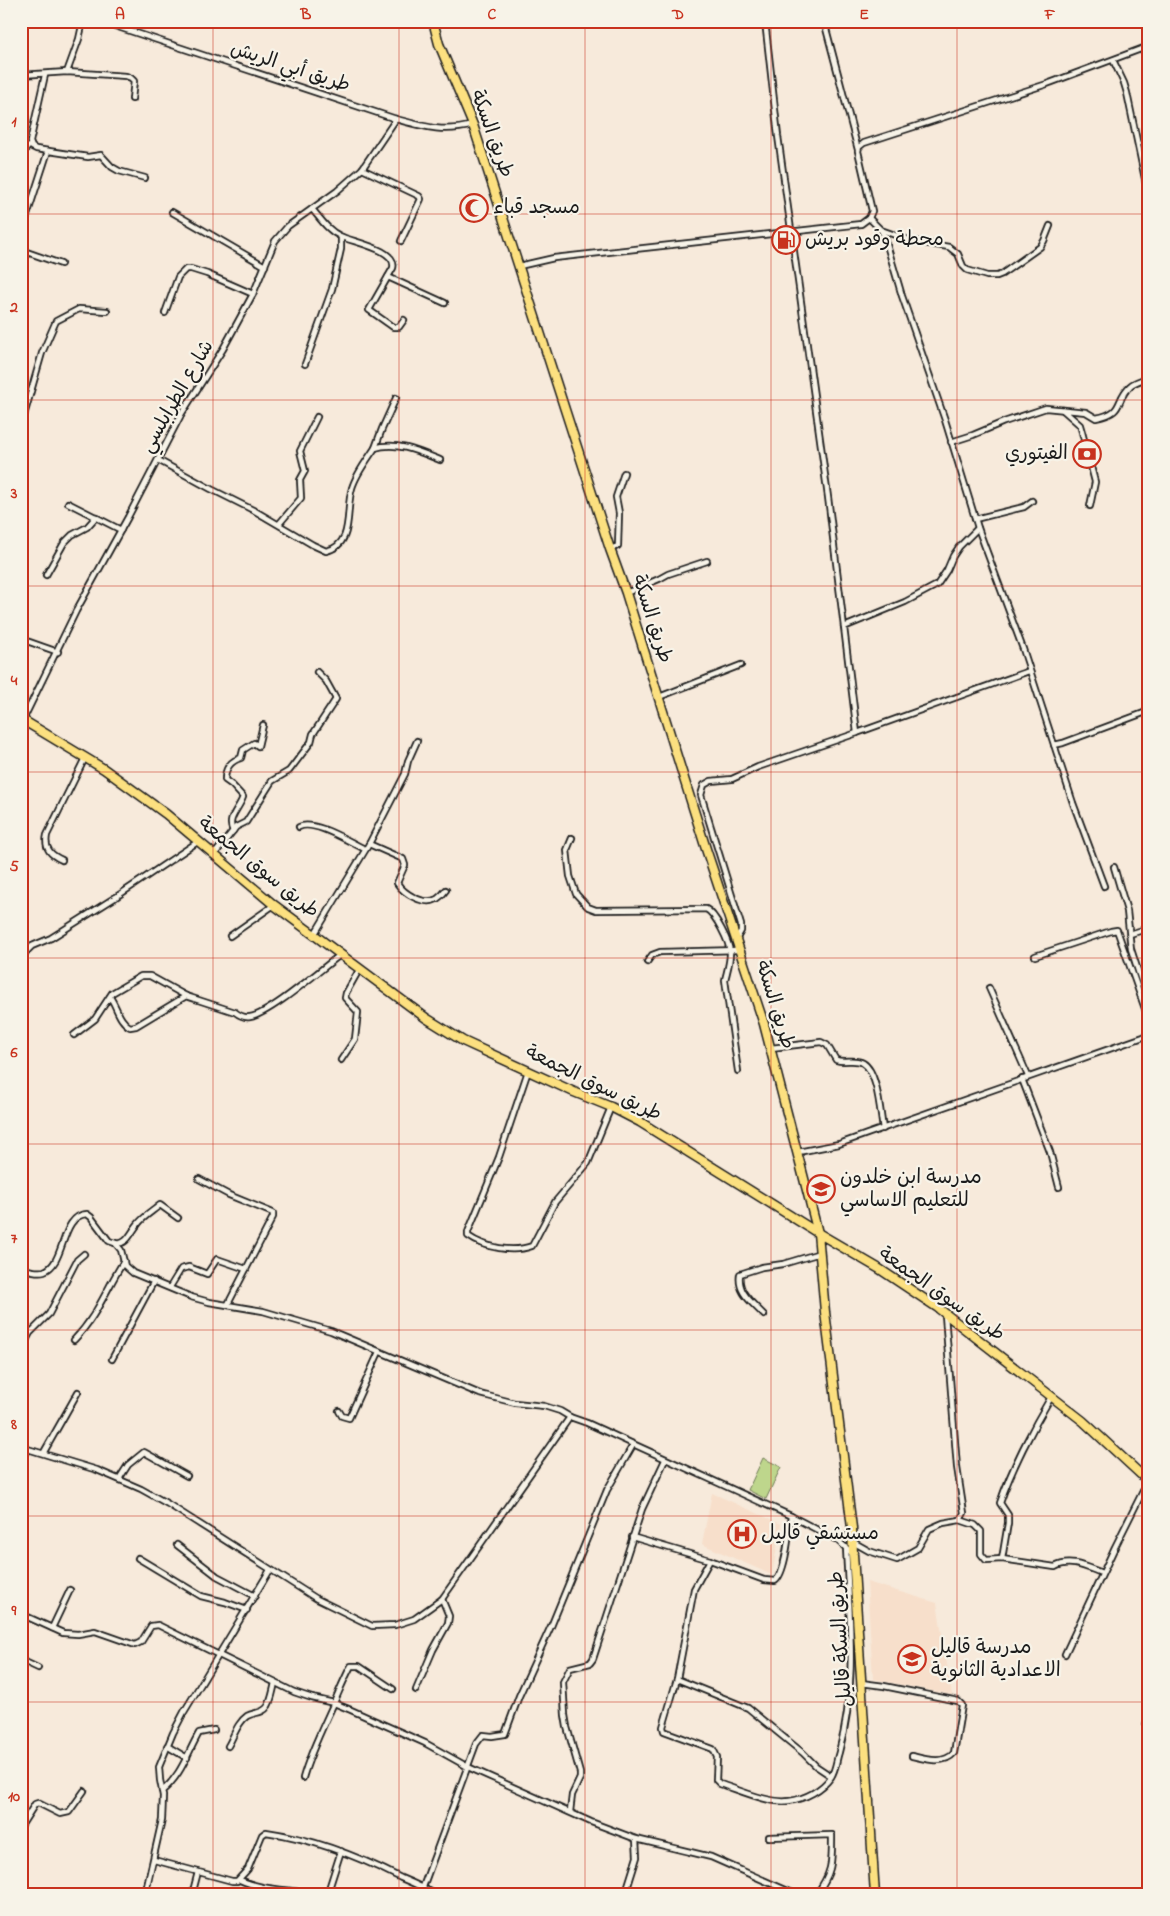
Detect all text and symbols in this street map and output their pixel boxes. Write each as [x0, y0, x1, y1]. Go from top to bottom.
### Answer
text: A [115, 3, 125, 27]
text: B [300, 3, 312, 27]
text: C [488, 3, 497, 27]
text: D [671, 3, 684, 27]
text: E [859, 3, 869, 27]
text: F [1044, 3, 1056, 27]
street label: طريق أبي الريش [226, 35, 354, 102]
street label: طريق السكة [462, 86, 520, 182]
text: 1 [11, 110, 17, 134]
mosque icon: مسجد قباء [459, 193, 489, 223]
place label: مسجد قباء [493, 194, 580, 223]
fuel station icon: محطة وقود بريش [771, 225, 801, 255]
place label: محطة وقود بريش [805, 226, 944, 255]
text: 2 [9, 296, 18, 320]
street label: شارع الطرابلسي [134, 335, 223, 459]
bank icon: الفيتوري [1072, 439, 1102, 469]
place label: الفيتوري [1005, 440, 1068, 469]
text: 3 [10, 482, 18, 506]
street label: طريق السكة [623, 571, 679, 667]
text: 4 [10, 669, 18, 693]
street label: طريق سوق الجمعة [191, 810, 325, 926]
text: 5 [9, 855, 19, 879]
street label: طريق السكة [747, 957, 801, 1053]
street label: طريق سوق الجمعة [520, 1038, 666, 1130]
text: 6 [9, 1041, 18, 1065]
place label: مدرسة ابن خلدون للتعليم الاساسي [840, 1164, 982, 1217]
school or university icon: مدرسة ابن خلدون للتعليم الاساسي [806, 1174, 836, 1204]
text: 7 [11, 1227, 18, 1251]
street label: طريق سوق الجمعة [872, 1240, 1010, 1350]
text: 8 [10, 1413, 17, 1437]
hospital icon: مستشقي قاليل [727, 1519, 757, 1549]
place label: مستشقي قاليل [761, 1520, 879, 1550]
street label: طريق السكة قاليل [823, 1570, 861, 1708]
text: 9 [11, 1599, 17, 1623]
place label: مدرسة قاليل الاعدادية الثانوية [931, 1634, 1061, 1686]
school or university icon: مدرسة قاليل الاعدادية الثانوية [897, 1644, 927, 1674]
text: 10 [8, 1785, 20, 1809]

